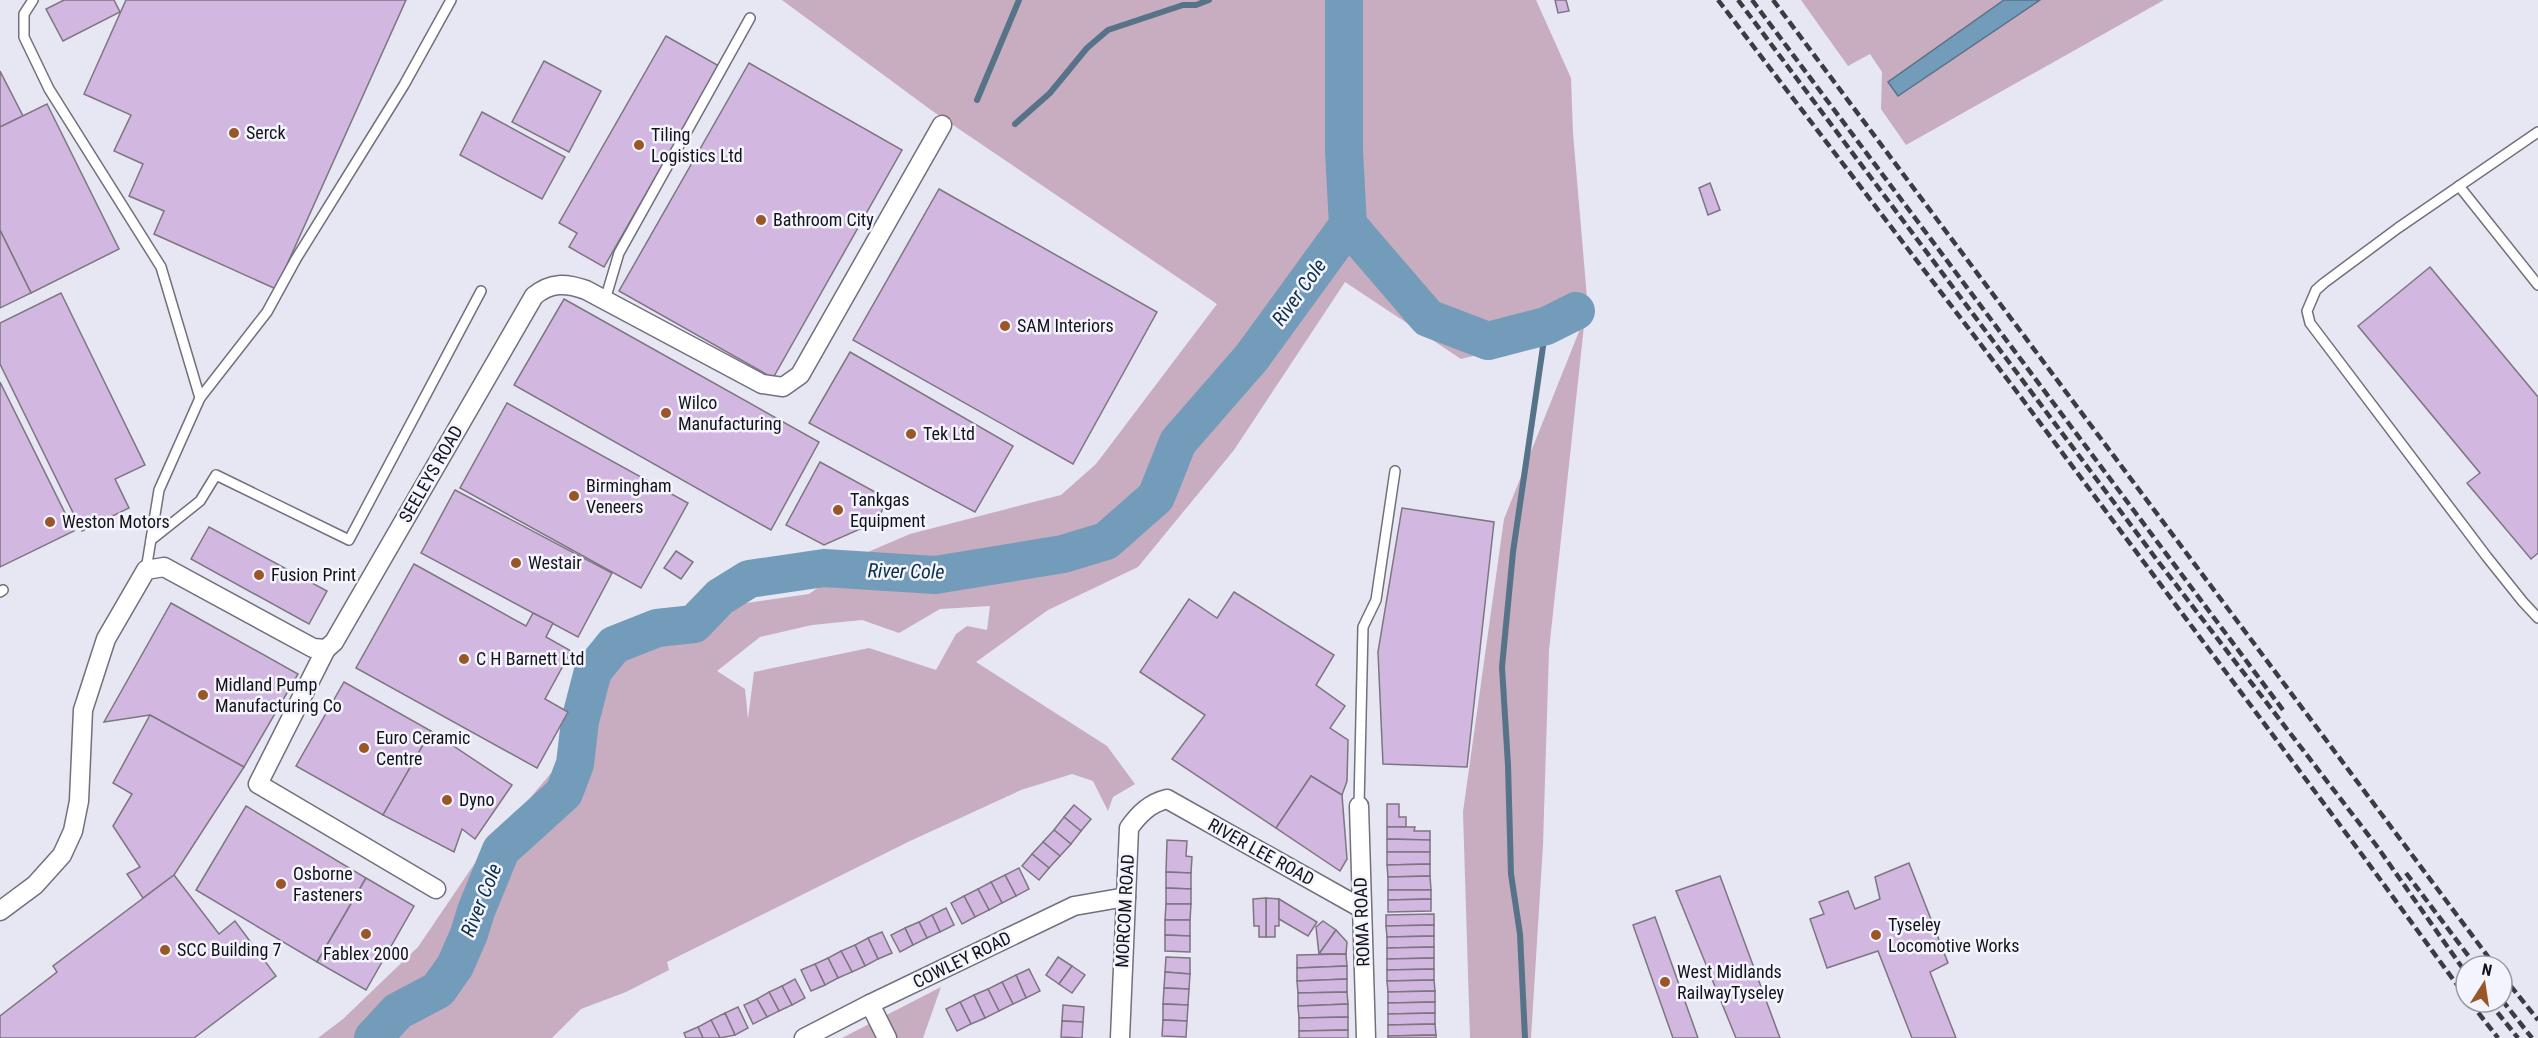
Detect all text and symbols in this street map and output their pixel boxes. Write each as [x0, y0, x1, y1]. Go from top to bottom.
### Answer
place label: Serck [246, 122, 286, 143]
place label: Tiling Logistics Ltd [651, 124, 743, 166]
marker: Serck [227, 126, 241, 140]
marker: Tiling Logistics Ltd [632, 138, 646, 152]
place label: Bathroom City [773, 209, 874, 230]
marker: Bathroom City [754, 213, 768, 227]
water label: River Cole [1267, 254, 1331, 330]
place label: SAM Interiors [1017, 315, 1114, 336]
marker: SAM Interiors [998, 319, 1012, 333]
place label: Wilco Manufacturing [678, 392, 782, 434]
marker: Wilco Manufacturing [659, 406, 673, 420]
street label: SEELEYS ROAD [394, 422, 467, 526]
place label: Tek Ltd [923, 423, 975, 444]
marker: Tek Ltd [904, 427, 918, 441]
place label: Birmingham Veneers [586, 475, 672, 517]
marker: Birmingham Veneers [567, 489, 581, 503]
place label: Tankgas Equipment [850, 489, 926, 531]
marker: Tankgas Equipment [831, 503, 845, 517]
place label: Weston Motors [62, 511, 170, 532]
marker: Weston Motors [43, 515, 57, 529]
place label: Westair [528, 552, 582, 573]
marker: Westair [509, 556, 523, 570]
water label: River Cole [867, 558, 945, 584]
place label: Fusion Print [271, 564, 356, 585]
marker: Fusion Print [252, 568, 266, 582]
place label: C H Barnett Ltd [476, 648, 584, 669]
marker: C H Barnett Ltd [457, 652, 471, 666]
place label: Midland Pump Manufacturing Co [215, 674, 342, 716]
marker: Midland Pump Manufacturing Co [196, 688, 210, 702]
place label: Euro Ceramic Centre [376, 727, 470, 769]
marker: Euro Ceramic Centre [357, 741, 371, 755]
place label: Dyno [459, 789, 495, 810]
marker: Dyno [440, 793, 454, 807]
street label: RIVER LEE ROAD [1204, 814, 1318, 889]
street label: MORCOM ROAD [1111, 854, 1138, 968]
water label: River Cole [455, 860, 507, 940]
place label: Osborne Fasteners [293, 863, 363, 905]
marker: Osborne Fasteners [274, 877, 288, 891]
street label: ROMA ROAD [1349, 877, 1374, 967]
place label: Tyseley Locomotive Works [1888, 914, 2019, 956]
marker: Fablex 2000 [359, 927, 373, 941]
street label: COWLEY ROAD [909, 927, 1014, 992]
marker: Tyseley Locomotive Works [1869, 928, 1883, 942]
place label: SCC Building 7 [177, 939, 281, 960]
marker: SCC Building 7 [158, 943, 172, 957]
place label: Fablex 2000 [323, 943, 409, 964]
north arrow [2454, 954, 2514, 1014]
text: N [2480, 960, 2494, 980]
place label: West Midlands RailwayTyseley [1677, 961, 1784, 1003]
marker: West Midlands RailwayTyseley [1658, 975, 1672, 989]

